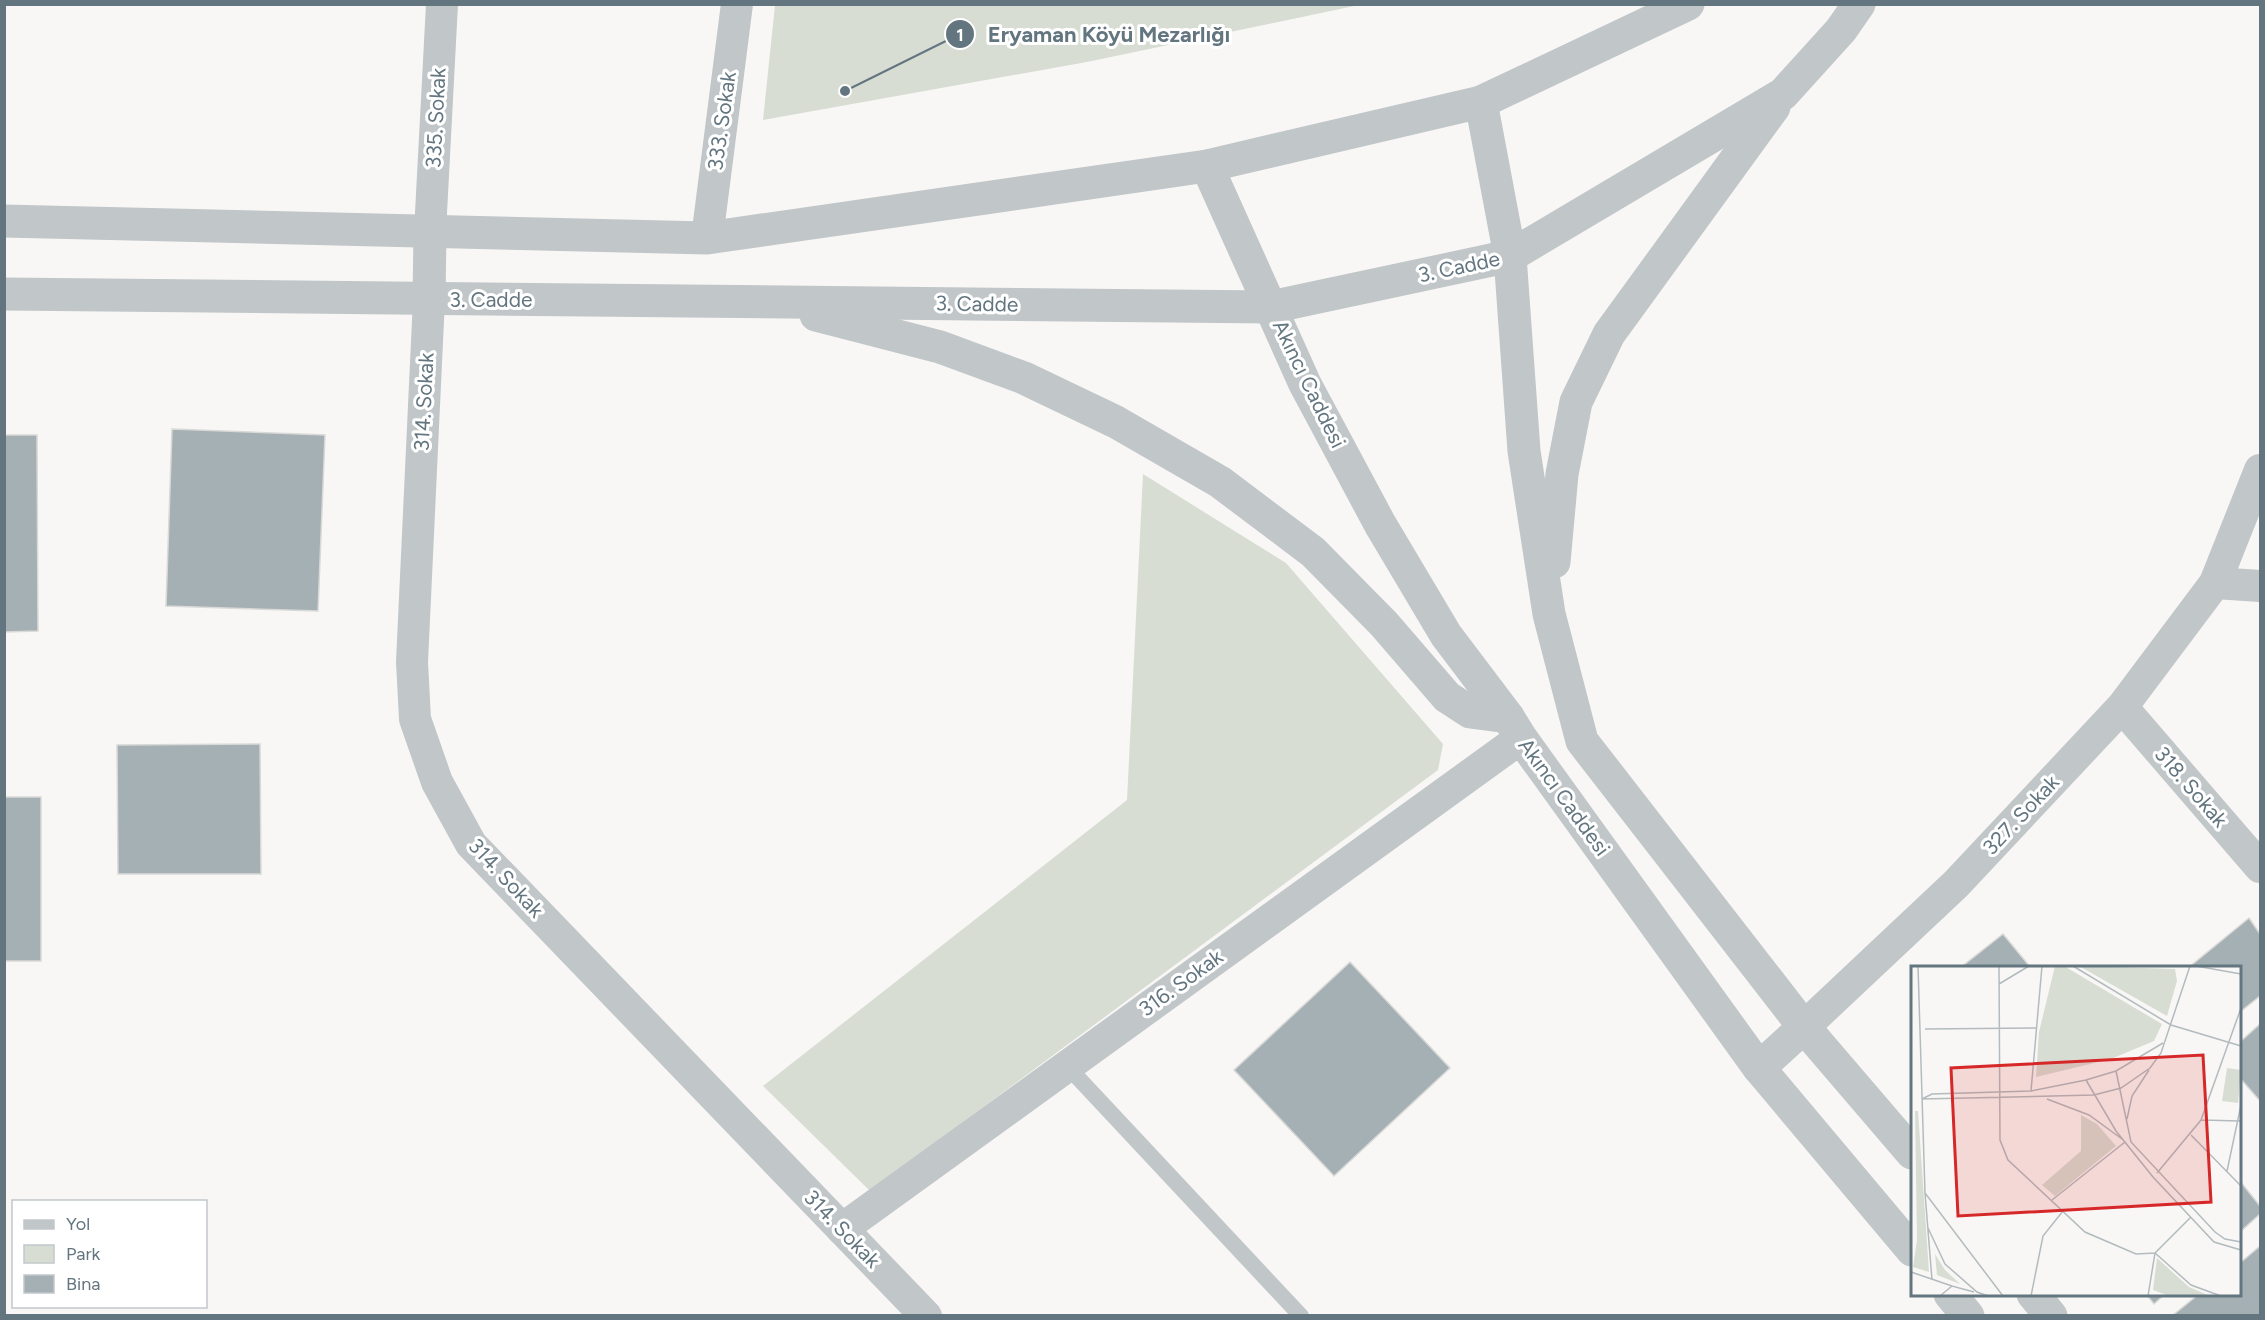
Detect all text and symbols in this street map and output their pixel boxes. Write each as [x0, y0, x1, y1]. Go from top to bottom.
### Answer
callout: Eryaman Köyü Mezarlığı [945, 14, 1242, 54]
text: Eryaman Köyü Mezarlığı [988, 21, 1230, 48]
text: 1 [956, 24, 964, 46]
street label: 335. Sokak [420, 66, 451, 169]
street label: 333. Sokak [702, 69, 741, 172]
street label: 3. Cadde [1416, 246, 1502, 287]
street label: 3. Cadde [450, 287, 532, 312]
street label: 3. Cadde [935, 290, 1019, 317]
street label: Akıncı Caddesi [1268, 316, 1351, 452]
street label: 314. Sokak [408, 351, 439, 452]
street label: Akıncı Caddesi [1513, 733, 1615, 860]
street label: 318. Sokak [2150, 741, 2234, 833]
street label: 327. Sokak [1977, 769, 2064, 860]
street label: 314. Sokak [464, 833, 550, 923]
street label: 316. Sokak [1134, 943, 1228, 1021]
inset map [1911, 966, 2241, 1296]
street label: 314. Sokak [799, 1184, 886, 1273]
legend [12, 1200, 207, 1308]
text: Yol [66, 1213, 90, 1235]
text: Park [66, 1243, 101, 1265]
text: Bina [66, 1273, 100, 1295]

